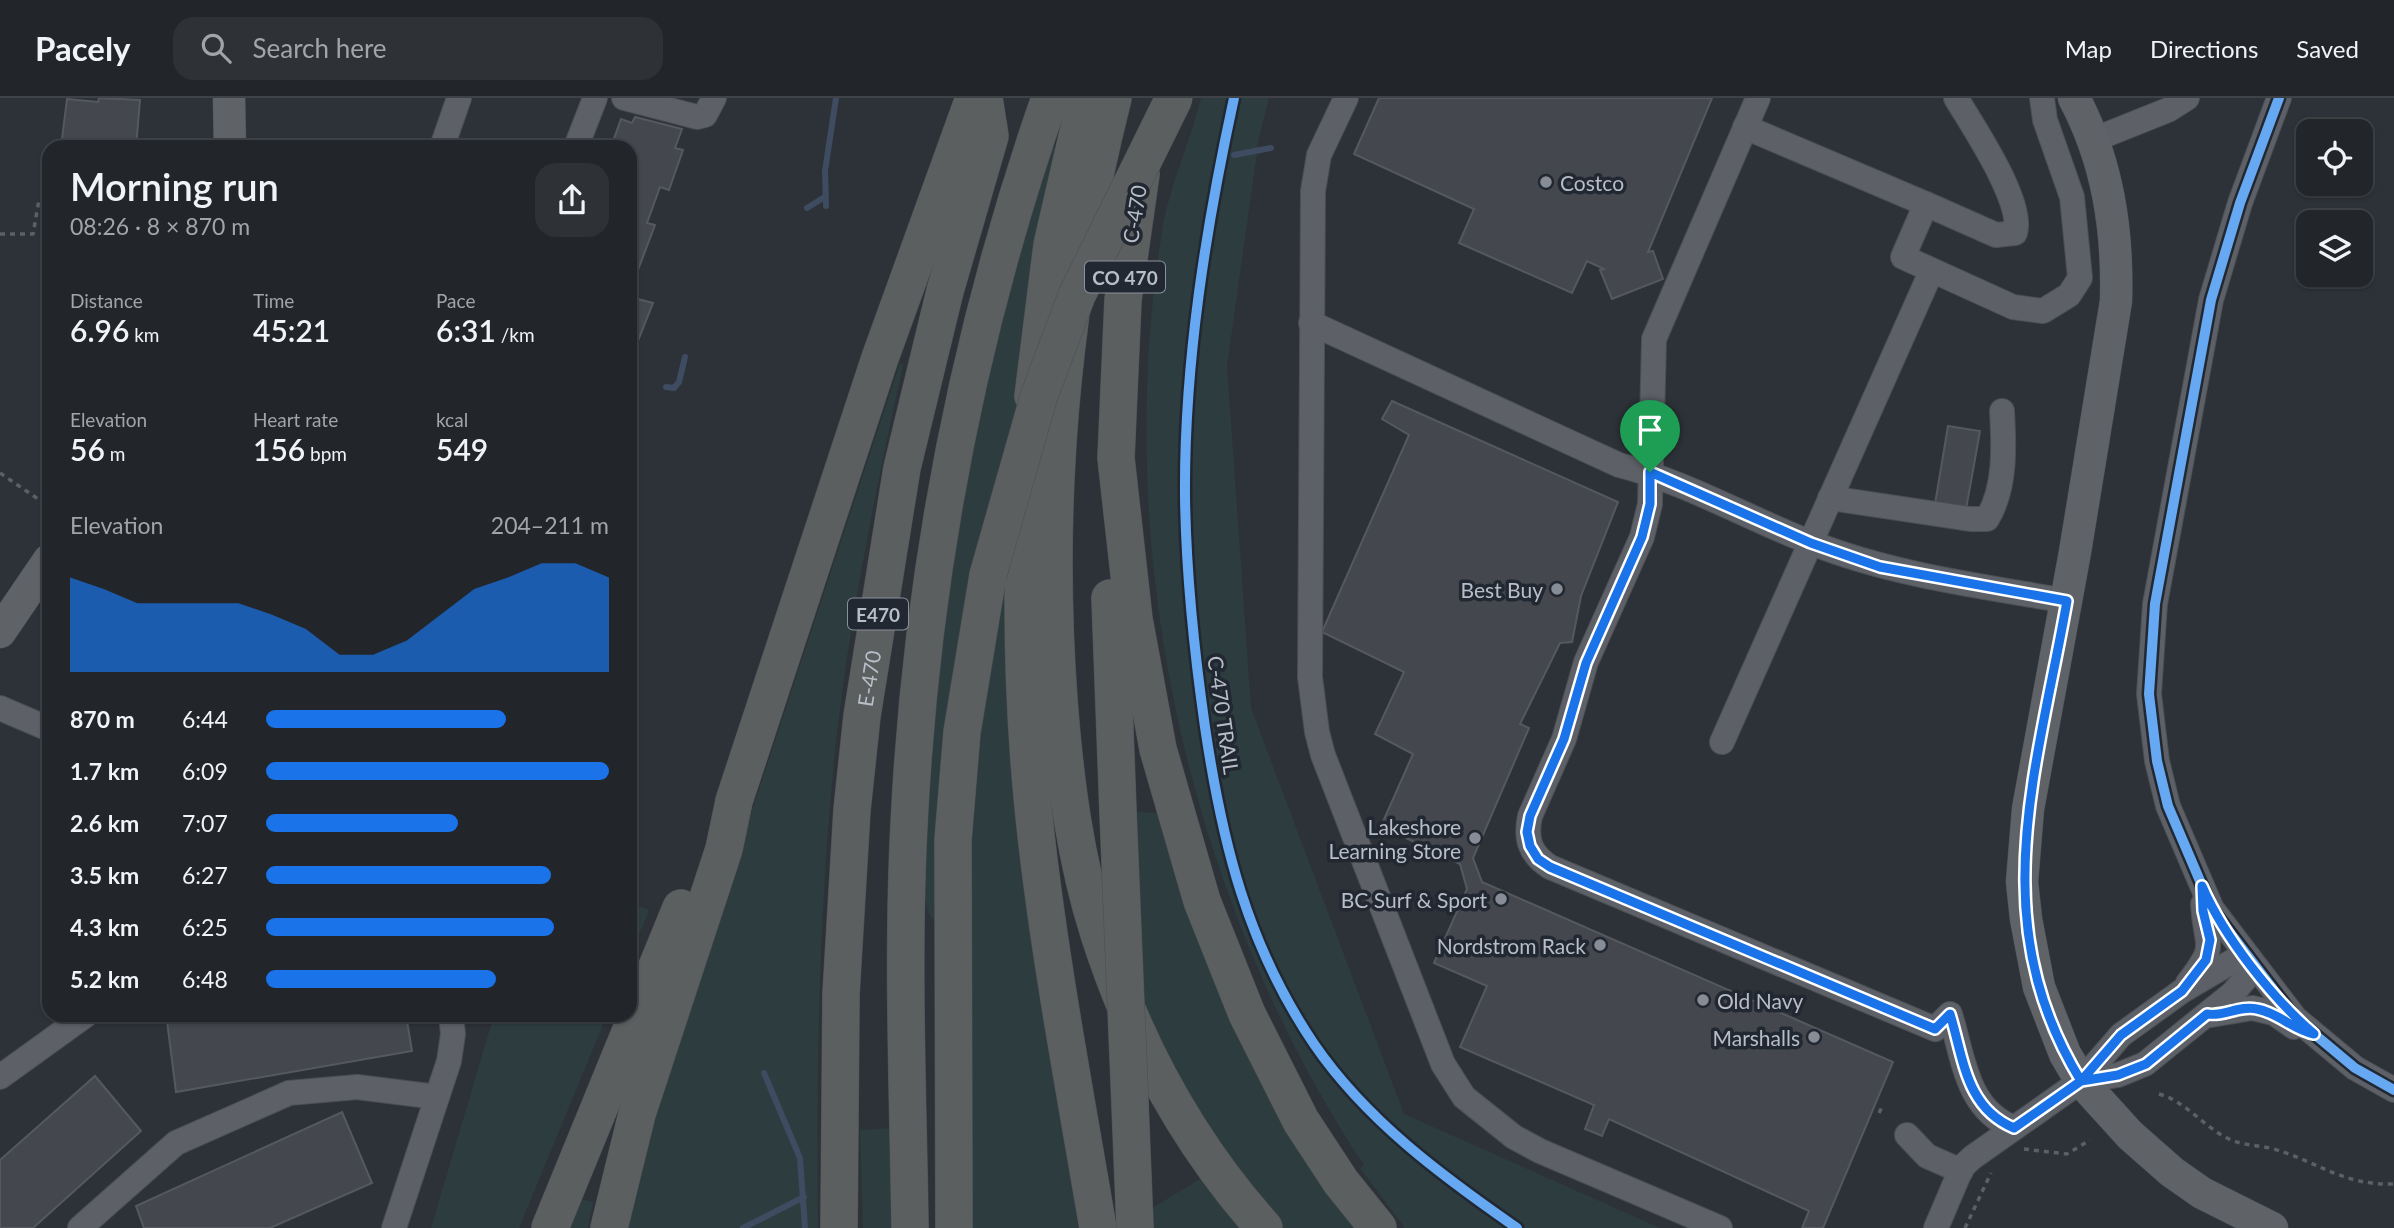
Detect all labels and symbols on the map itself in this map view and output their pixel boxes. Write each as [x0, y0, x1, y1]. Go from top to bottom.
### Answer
place label: Costco [1560, 170, 1624, 195]
marker: Costco [1538, 174, 1554, 190]
street label: C-470 [1117, 183, 1151, 245]
road number: CO 470 [1085, 262, 1165, 293]
pin [1620, 400, 1680, 472]
place label: Best Buy [1461, 577, 1543, 602]
marker: Best Buy [1549, 581, 1565, 597]
road number: E470 [848, 598, 908, 629]
street label: E-470 [851, 648, 885, 708]
street label: C-470 TRAIL [1203, 654, 1245, 776]
place label: Lakeshore Learning Store [1328, 814, 1461, 863]
marker: Lakeshore Learning Store [1467, 830, 1483, 846]
place label: BC Surf & Sport [1341, 887, 1487, 912]
marker: BC Surf & Sport [1493, 891, 1509, 907]
place label: Nordstrom Rack [1437, 933, 1586, 958]
marker: Nordstrom Rack [1592, 937, 1608, 953]
place label: Old Navy [1717, 988, 1803, 1013]
marker: Old Navy [1695, 992, 1711, 1008]
place label: Marshalls [1713, 1025, 1800, 1050]
marker: Marshalls [1806, 1029, 1822, 1045]

